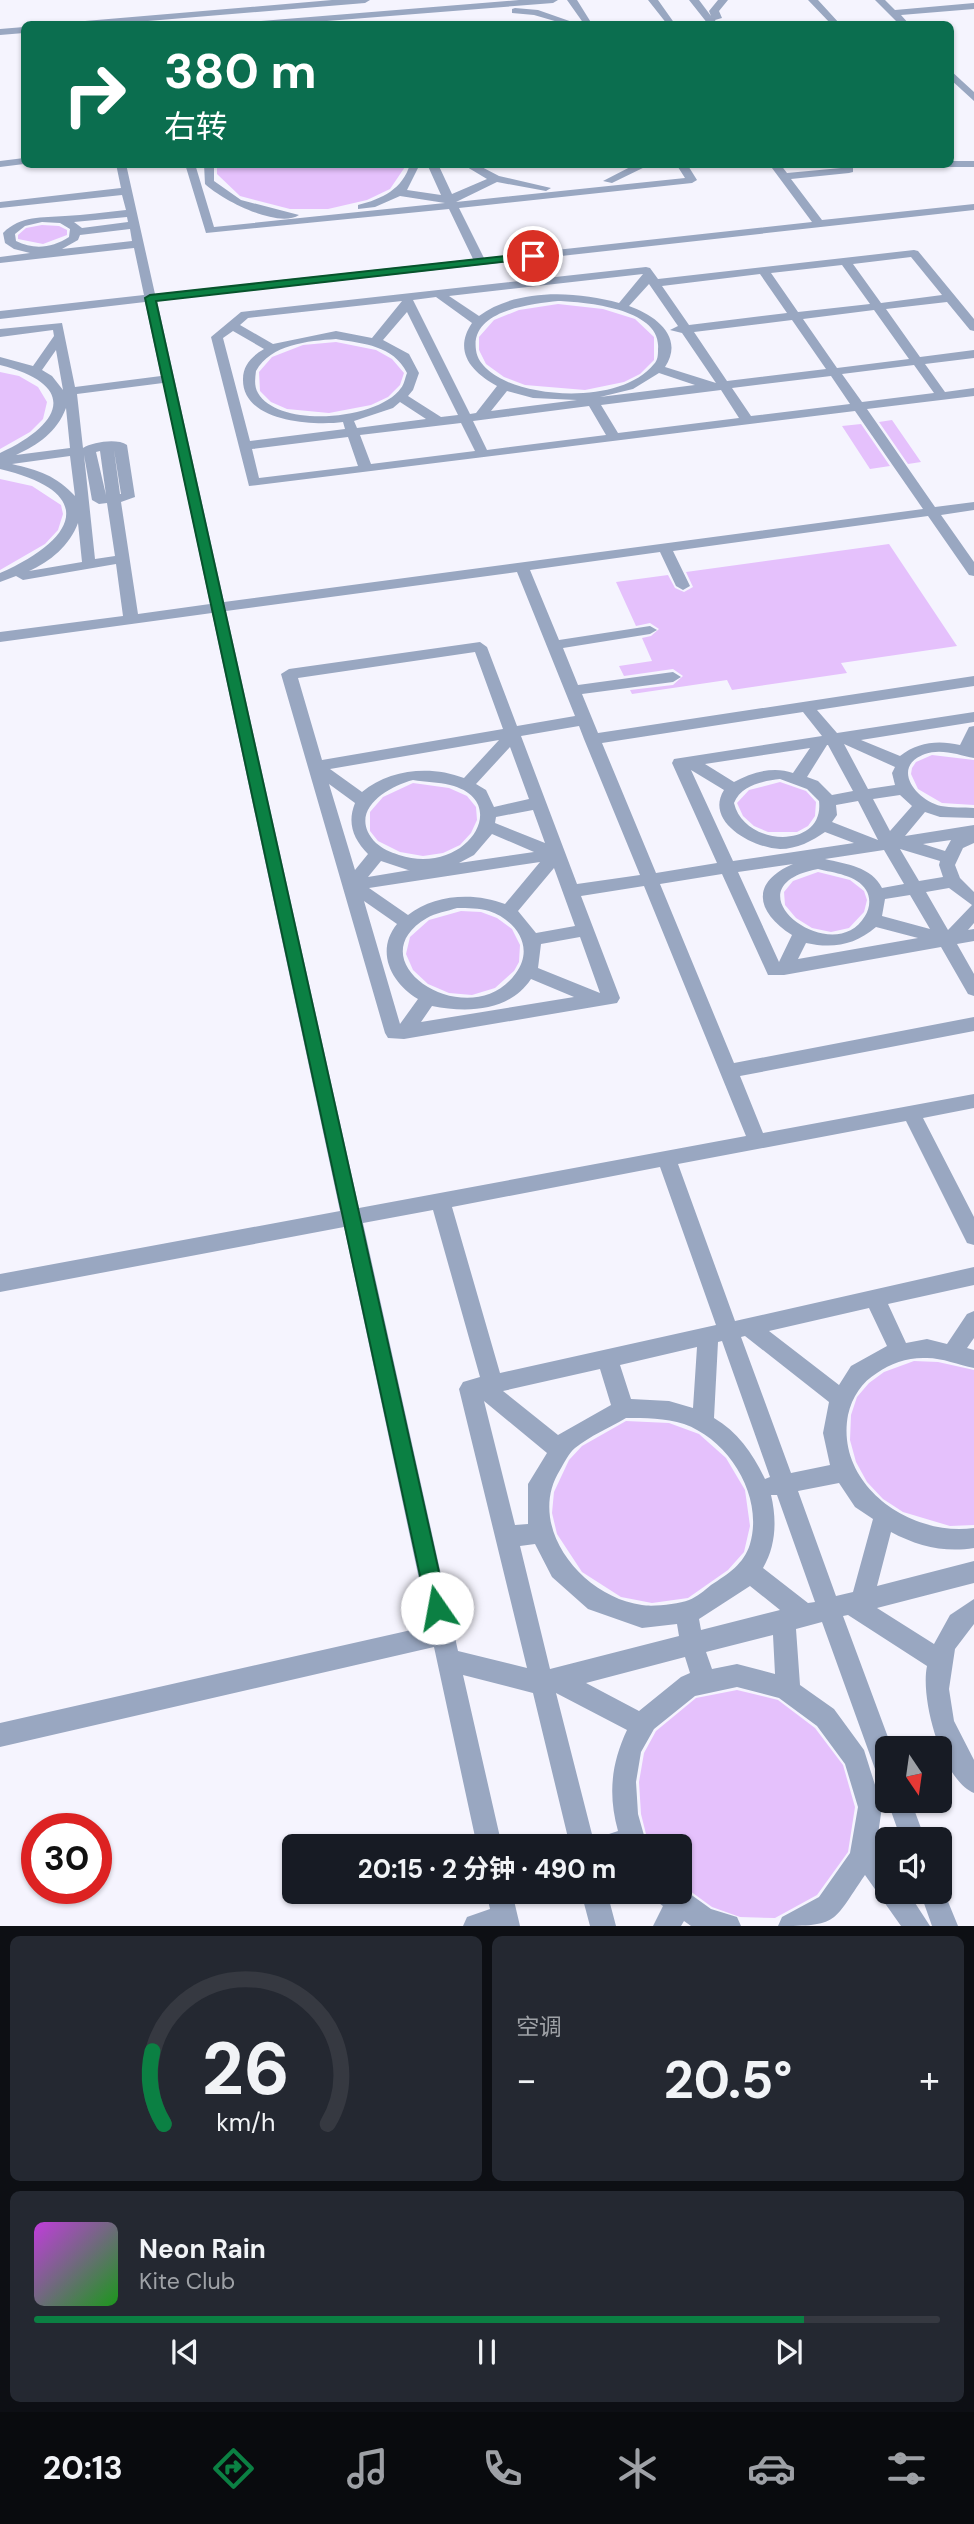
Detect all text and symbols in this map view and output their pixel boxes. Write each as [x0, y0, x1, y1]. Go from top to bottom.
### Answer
text: 380 m [164, 39, 317, 103]
icon: right [49, 49, 140, 140]
text: 右转 [164, 106, 228, 148]
pin [503, 226, 563, 286]
icon: arrive [514, 237, 552, 275]
position arrow [400, 1571, 474, 1645]
north arrow [875, 1736, 952, 1813]
map controls [875, 1736, 952, 1904]
speed limit sign: 30 [21, 1813, 112, 1904]
button: sound [875, 1827, 952, 1904]
text: 20:15 · 2 分钟 · 490 m [358, 1852, 616, 1886]
text: 空调 [516, 2012, 562, 2042]
text: 26 [202, 2023, 290, 2118]
text: 20.5° [664, 2046, 792, 2114]
text: − [516, 2055, 537, 2105]
text: + [919, 2055, 940, 2105]
text: km/h [216, 2106, 276, 2139]
text: Neon Rain [139, 2232, 266, 2266]
text: Kite Club [139, 2266, 235, 2296]
icon: previous [166, 2333, 204, 2371]
icon: pause [468, 2333, 506, 2371]
icon: next [770, 2333, 808, 2371]
icon: directions [209, 2444, 258, 2493]
icon: music [343, 2444, 392, 2493]
icon: phone [478, 2444, 527, 2493]
icon: climate [613, 2444, 662, 2493]
icon: car [747, 2444, 796, 2493]
icon: filters [882, 2444, 931, 2493]
text: 20:13 [43, 2447, 123, 2489]

